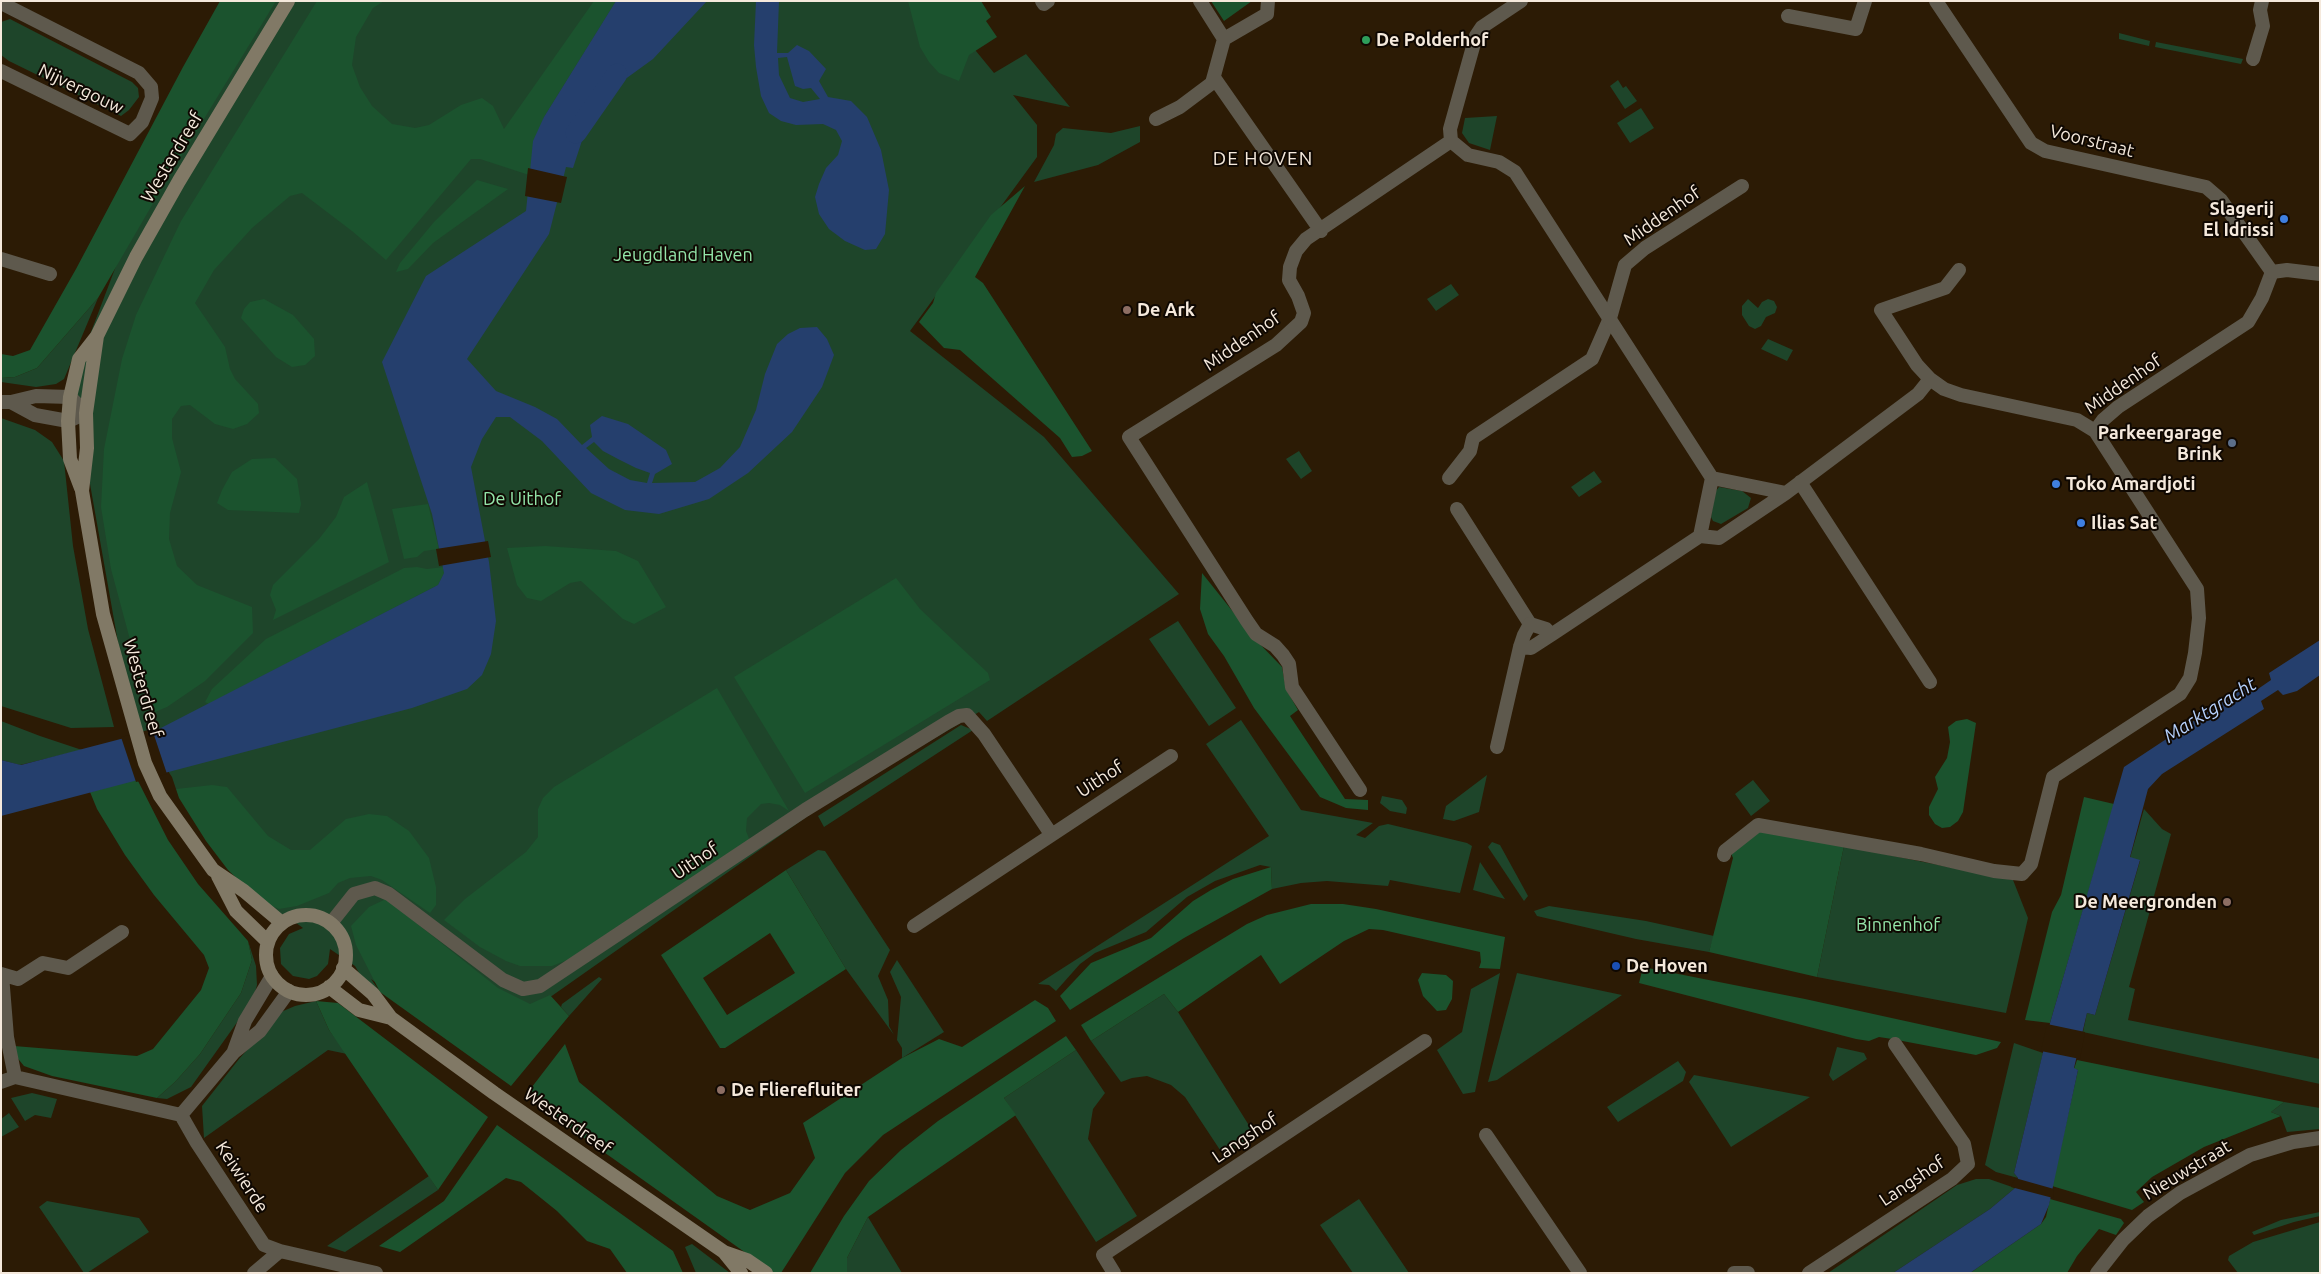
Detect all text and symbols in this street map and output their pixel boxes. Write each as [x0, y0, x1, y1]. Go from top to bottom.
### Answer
place label: De Polderhof [1376, 29, 1489, 51]
marker: De Polderhof [1360, 34, 1372, 46]
street label: Nijvergouw [35, 59, 127, 119]
street label: Westerdreef [136, 108, 208, 206]
street label: Voorstraat [2048, 120, 2136, 162]
district label: DE HOVEN [1212, 148, 1314, 170]
street label: Middenhof [1619, 182, 1705, 250]
place label: Slagerij El Idrissi [2203, 198, 2274, 240]
marker: Slagerij El Idrissi [2278, 213, 2290, 225]
park label: Jeugdland Haven [613, 244, 753, 266]
place label: De Ark [1137, 299, 1195, 321]
marker: De Ark [1121, 304, 1133, 316]
street label: Middenhof [1199, 307, 1285, 375]
street label: Middenhof [2080, 350, 2166, 418]
place label: Parkeergarage Brink [2098, 422, 2222, 464]
marker: Parkeergarage Brink [2226, 437, 2238, 449]
place label: Toko Amardjoti [2066, 473, 2196, 495]
marker: Toko Amardjoti [2050, 478, 2062, 490]
park label: De Uithof [483, 488, 561, 510]
place label: Ilias Sat [2091, 512, 2157, 534]
marker: Ilias Sat [2075, 517, 2087, 529]
street label: Westerdreef [119, 636, 167, 740]
water label: Marktgracht [2159, 673, 2261, 747]
street label: Uithof [1073, 756, 1127, 802]
street label: Uithof [668, 838, 722, 884]
place label: De Meergronden [2074, 891, 2217, 913]
marker: De Meergronden [2221, 896, 2233, 908]
park label: Binnenhof [1856, 914, 1940, 936]
place label: De Hoven [1626, 955, 1708, 977]
marker: De Hoven [1610, 960, 1622, 972]
place label: De Flierefluiter [731, 1079, 861, 1101]
street label: Westerdreef [520, 1083, 616, 1159]
marker: De Flierefluiter [715, 1084, 727, 1096]
street label: Langshof [1208, 1108, 1282, 1168]
street label: Nieuwstraat [2139, 1135, 2235, 1205]
street label: Keiwierde [211, 1137, 273, 1217]
street label: Langshof [1875, 1151, 1949, 1211]

